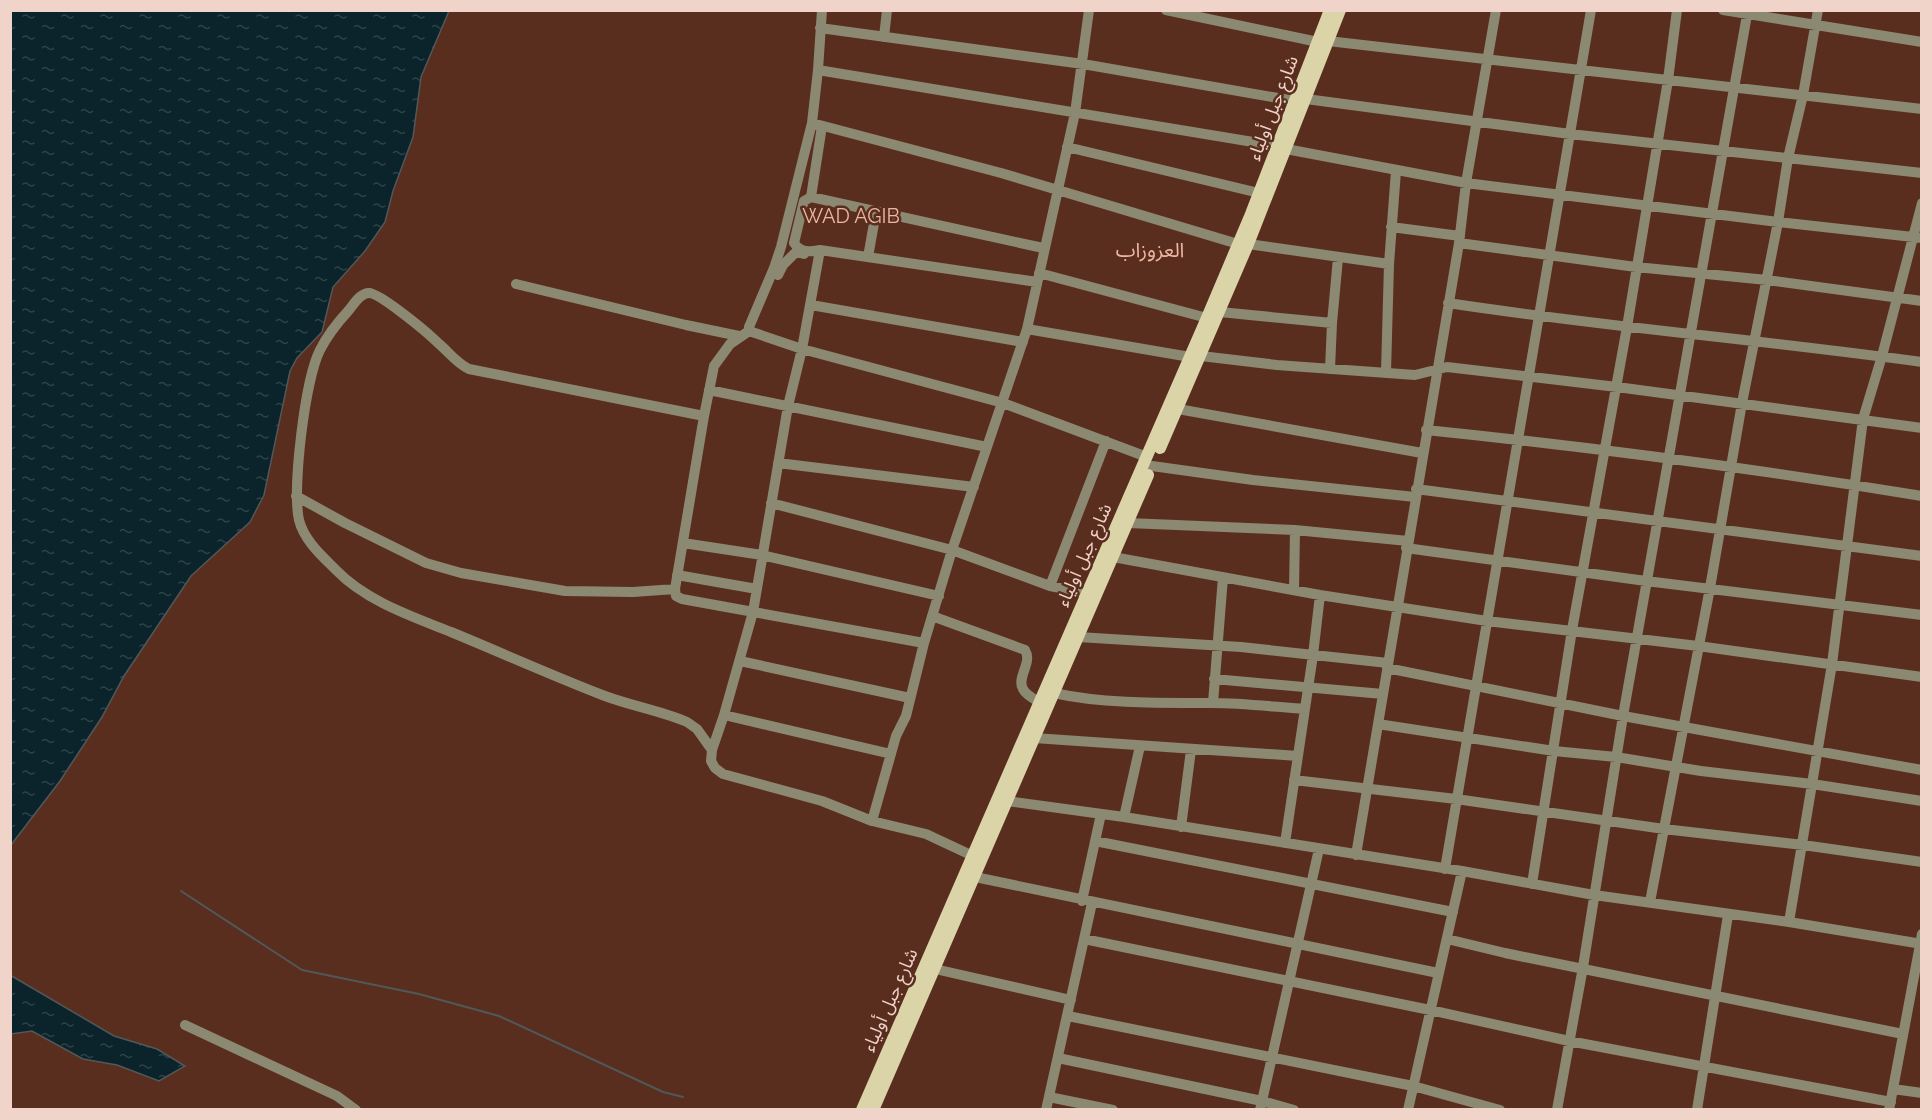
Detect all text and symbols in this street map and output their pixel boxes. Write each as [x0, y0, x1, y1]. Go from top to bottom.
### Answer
street label: شارع جبل أولياء [1243, 52, 1306, 165]
district label: WAD AGIB [802, 204, 900, 228]
district label: العزوزاب [1116, 238, 1184, 262]
street label: شارع جبل أولياء [1051, 500, 1119, 611]
street label: شارع جبل أولياء [857, 945, 925, 1056]

